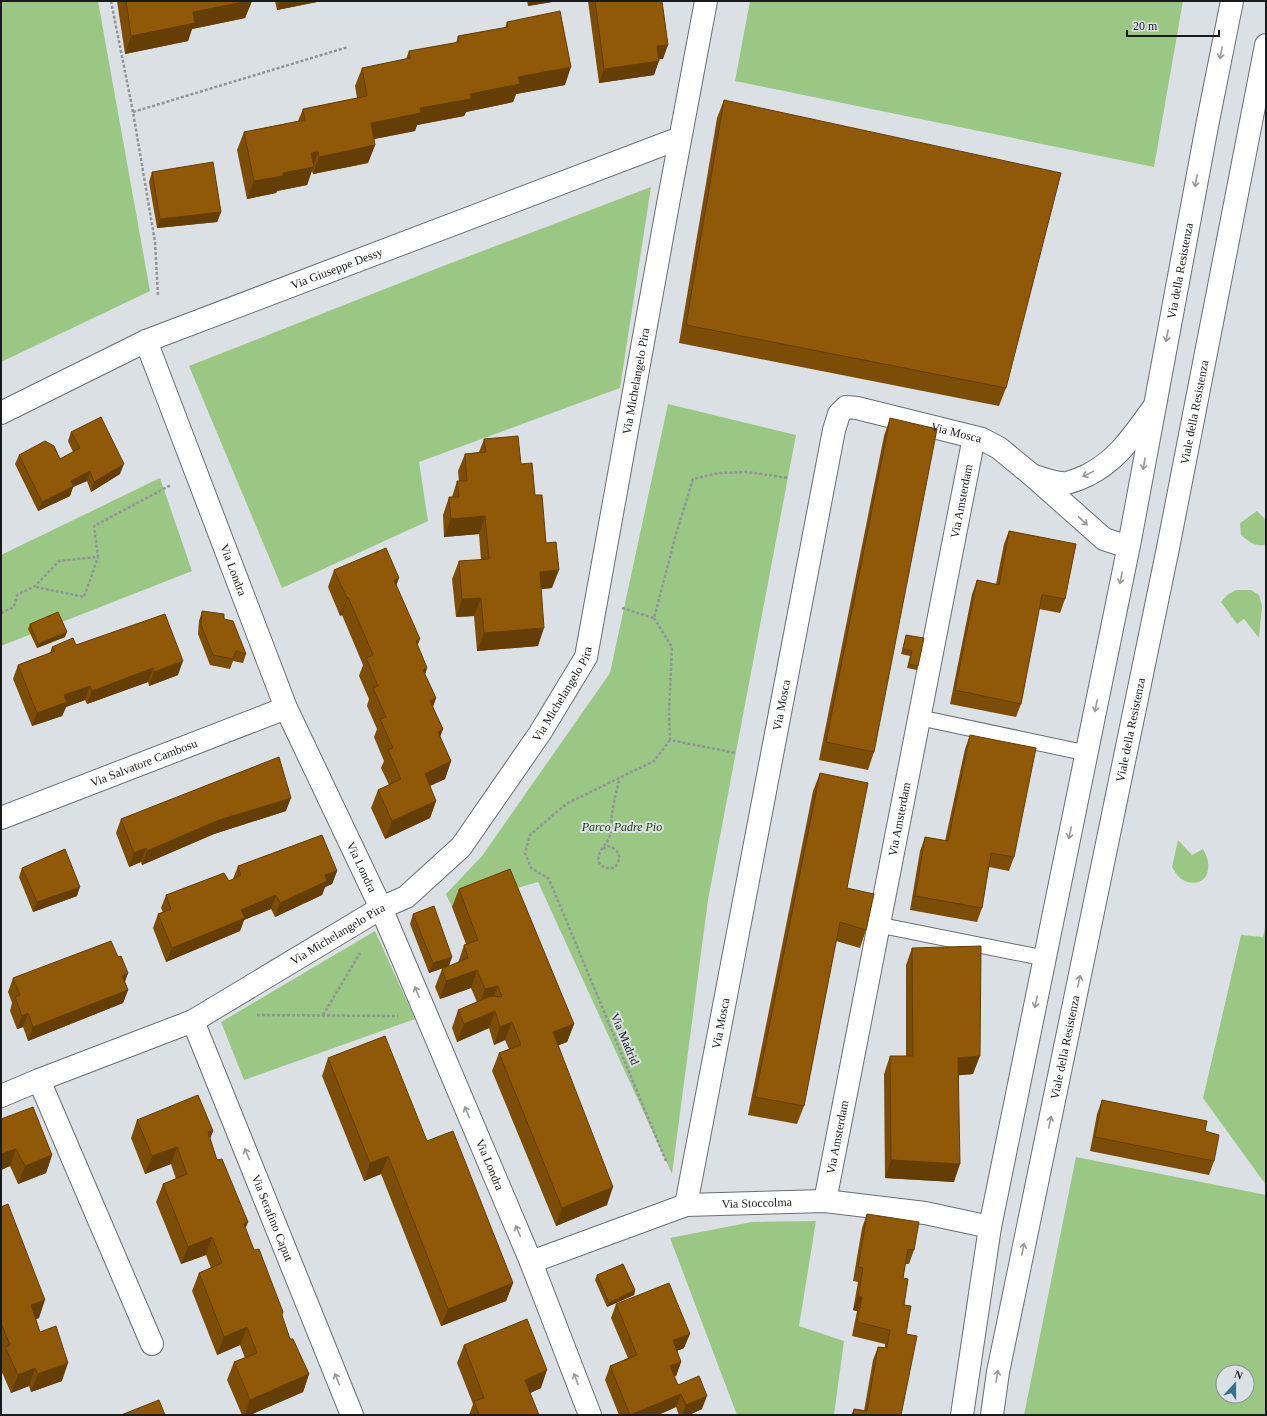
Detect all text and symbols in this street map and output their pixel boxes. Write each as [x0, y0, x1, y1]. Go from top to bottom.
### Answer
scale bar [1127, 12, 1219, 38]
text: 20 m [1133, 19, 1158, 33]
one-way arrow [1217, 46, 1225, 59]
one-way arrow [1192, 174, 1200, 187]
street label: Via della Resistenza [1164, 221, 1196, 320]
street label: Via Giuseppe Dessy [289, 245, 385, 292]
street label: Via Michelangelo Pira [619, 326, 653, 436]
one-way arrow [1163, 329, 1171, 342]
street label: Viale della Resistenza [1177, 358, 1212, 466]
street label: Via Mosca [930, 420, 984, 446]
one-way arrow [1139, 457, 1147, 470]
street label: Via Amsterdam [947, 462, 976, 539]
one-way arrow [1083, 471, 1095, 478]
one-way arrow [1078, 516, 1088, 526]
street label: Via Londra [217, 542, 250, 598]
one-way arrow [1117, 571, 1125, 584]
street label: Via Michelangelo Pira [529, 645, 595, 744]
street label: Viale della Resistenza [1113, 676, 1148, 783]
street label: Via Mosca [770, 678, 793, 732]
one-way arrow [1091, 699, 1099, 712]
street label: Via Salvatore Cambosu [88, 736, 199, 790]
street label: Via Amsterdam [885, 780, 914, 857]
park label: Parco Padre Pio [581, 820, 662, 834]
one-way arrow [1066, 826, 1074, 839]
street label: Via Londra [344, 840, 380, 895]
street label: Via Michelangelo Pira [288, 900, 388, 968]
one-way arrow [1075, 975, 1083, 988]
one-way arrow [412, 987, 420, 999]
street label: Viale della Resistenza [1047, 993, 1083, 1101]
one-way arrow [1031, 995, 1039, 1008]
street label: Via Mosca [709, 996, 733, 1050]
street label: Via Madrid [608, 1011, 642, 1067]
street label: Via Amsterdam [823, 1098, 852, 1175]
one-way arrow [463, 1106, 471, 1118]
one-way arrow [1046, 1116, 1054, 1129]
street label: Via Londra [473, 1137, 507, 1193]
one-way arrow [243, 1149, 250, 1161]
street label: Via Serafino Caput [249, 1172, 296, 1263]
street label: Via Stoccolma [721, 1195, 793, 1211]
one-way arrow [514, 1226, 522, 1238]
one-way arrow [1020, 1243, 1028, 1256]
north arrow [1215, 1364, 1255, 1404]
text: N [1233, 1368, 1244, 1382]
one-way arrow [994, 1370, 1002, 1383]
one-way arrow [333, 1373, 341, 1385]
one-way arrow [571, 1373, 579, 1385]

